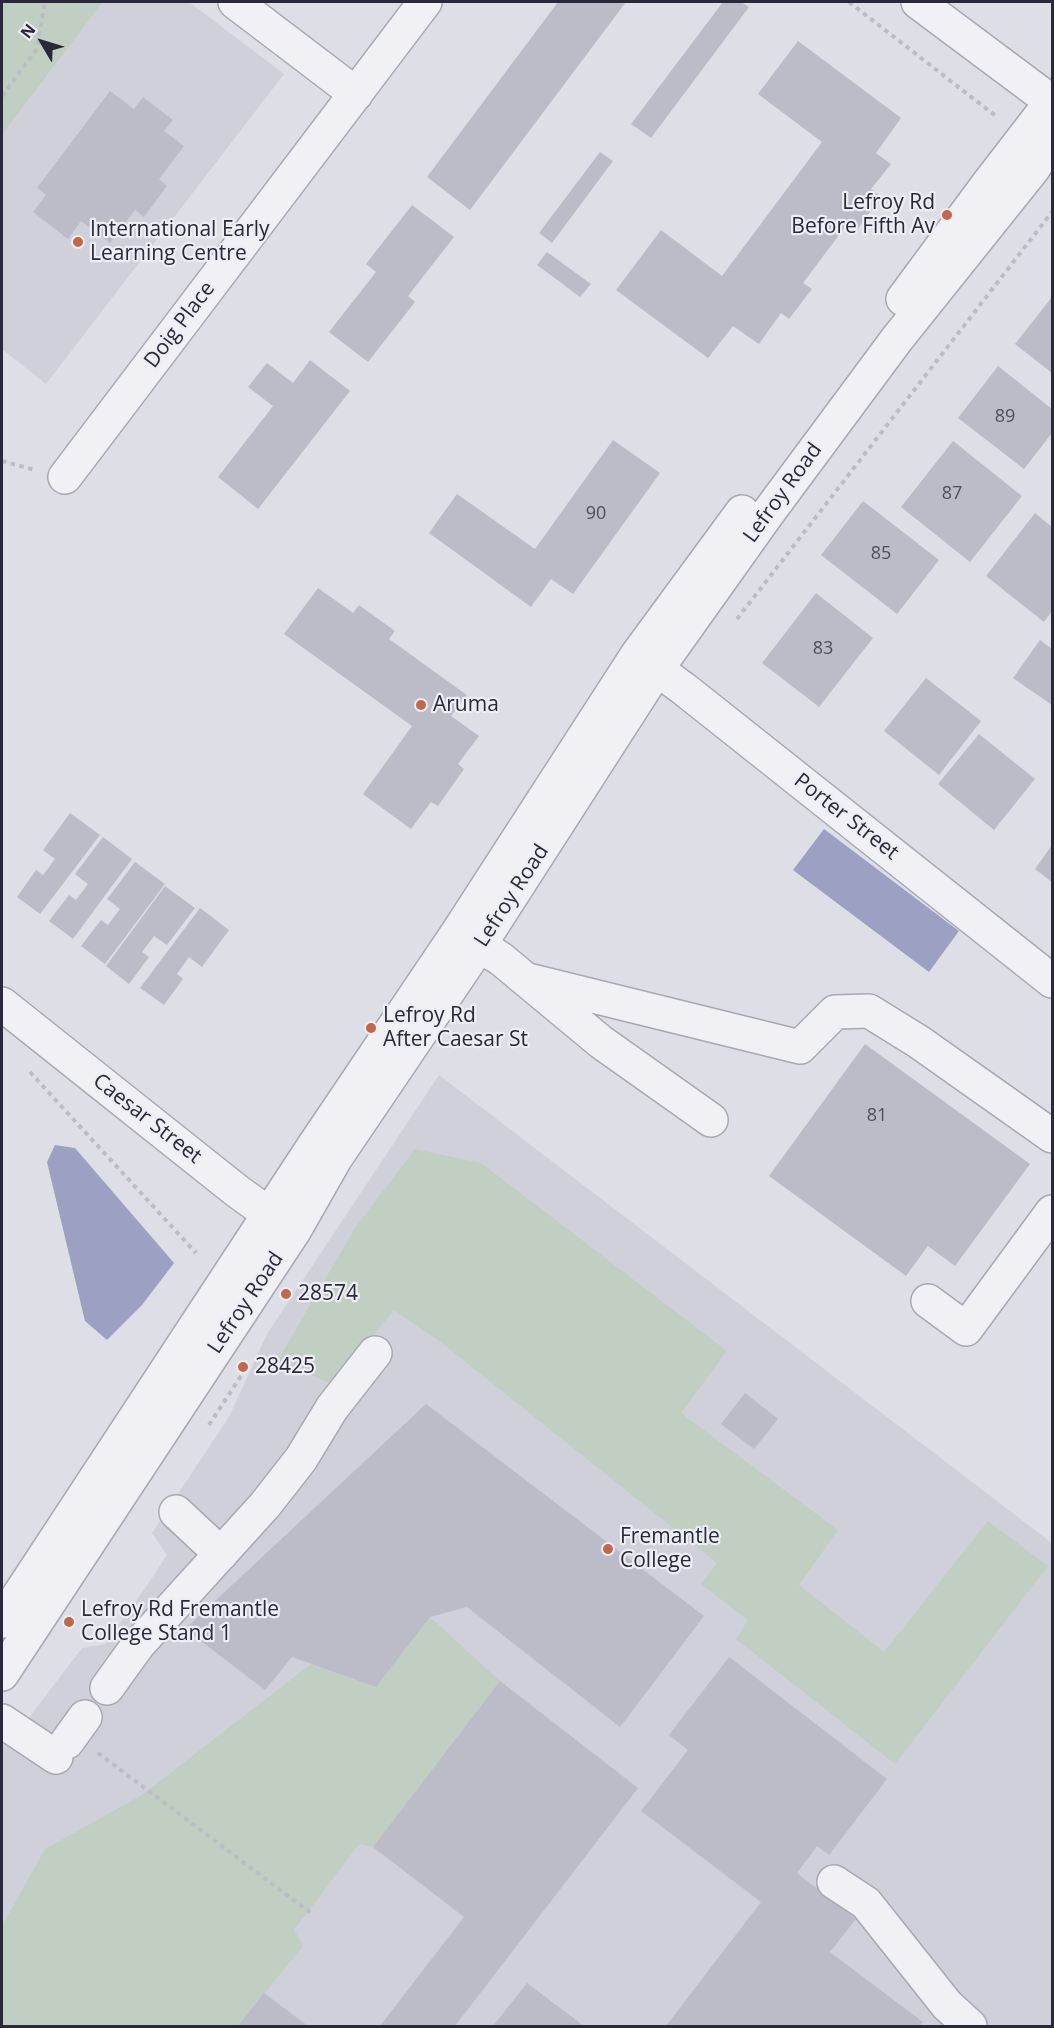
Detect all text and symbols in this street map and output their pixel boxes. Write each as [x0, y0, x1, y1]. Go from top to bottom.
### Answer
north arrow [12, 12, 72, 72]
text: N [15, 19, 40, 43]
place label: Lefroy Rd Before Fifth Av [791, 190, 935, 240]
marker: Lefroy Rd Before Fifth Av [940, 208, 954, 222]
place label: International Early Learning Centre [90, 217, 270, 267]
marker: International Early Learning Centre [71, 235, 85, 249]
street label: Doig Place [139, 277, 221, 373]
house number: 89 [995, 406, 1015, 428]
street label: Lefroy Road [738, 438, 828, 548]
house number: 87 [942, 483, 962, 505]
house number: 90 [586, 503, 606, 525]
house number: 85 [871, 543, 891, 565]
house number: 83 [813, 638, 833, 660]
place label: Aruma [433, 692, 499, 718]
marker: Aruma [414, 698, 428, 712]
street label: Porter Street [789, 768, 903, 866]
street label: Lefroy Road [470, 840, 554, 952]
place label: Lefroy Rd After Caesar St [383, 1003, 528, 1053]
marker: Lefroy Rd After Caesar St [364, 1021, 378, 1035]
street label: Caesar Street [88, 1069, 206, 1169]
house number: 81 [867, 1105, 887, 1127]
street label: Lefroy Road [203, 1247, 289, 1359]
place label: 28574 [298, 1281, 358, 1307]
marker: 28574 [279, 1287, 293, 1301]
place label: 28425 [255, 1354, 315, 1380]
marker: 28425 [236, 1360, 250, 1374]
place label: Fremantle College [620, 1524, 720, 1574]
marker: Fremantle College [601, 1542, 615, 1556]
place label: Lefroy Rd Fremantle College Stand 1 [81, 1597, 279, 1647]
marker: Lefroy Rd Fremantle College Stand 1 [62, 1615, 76, 1629]

